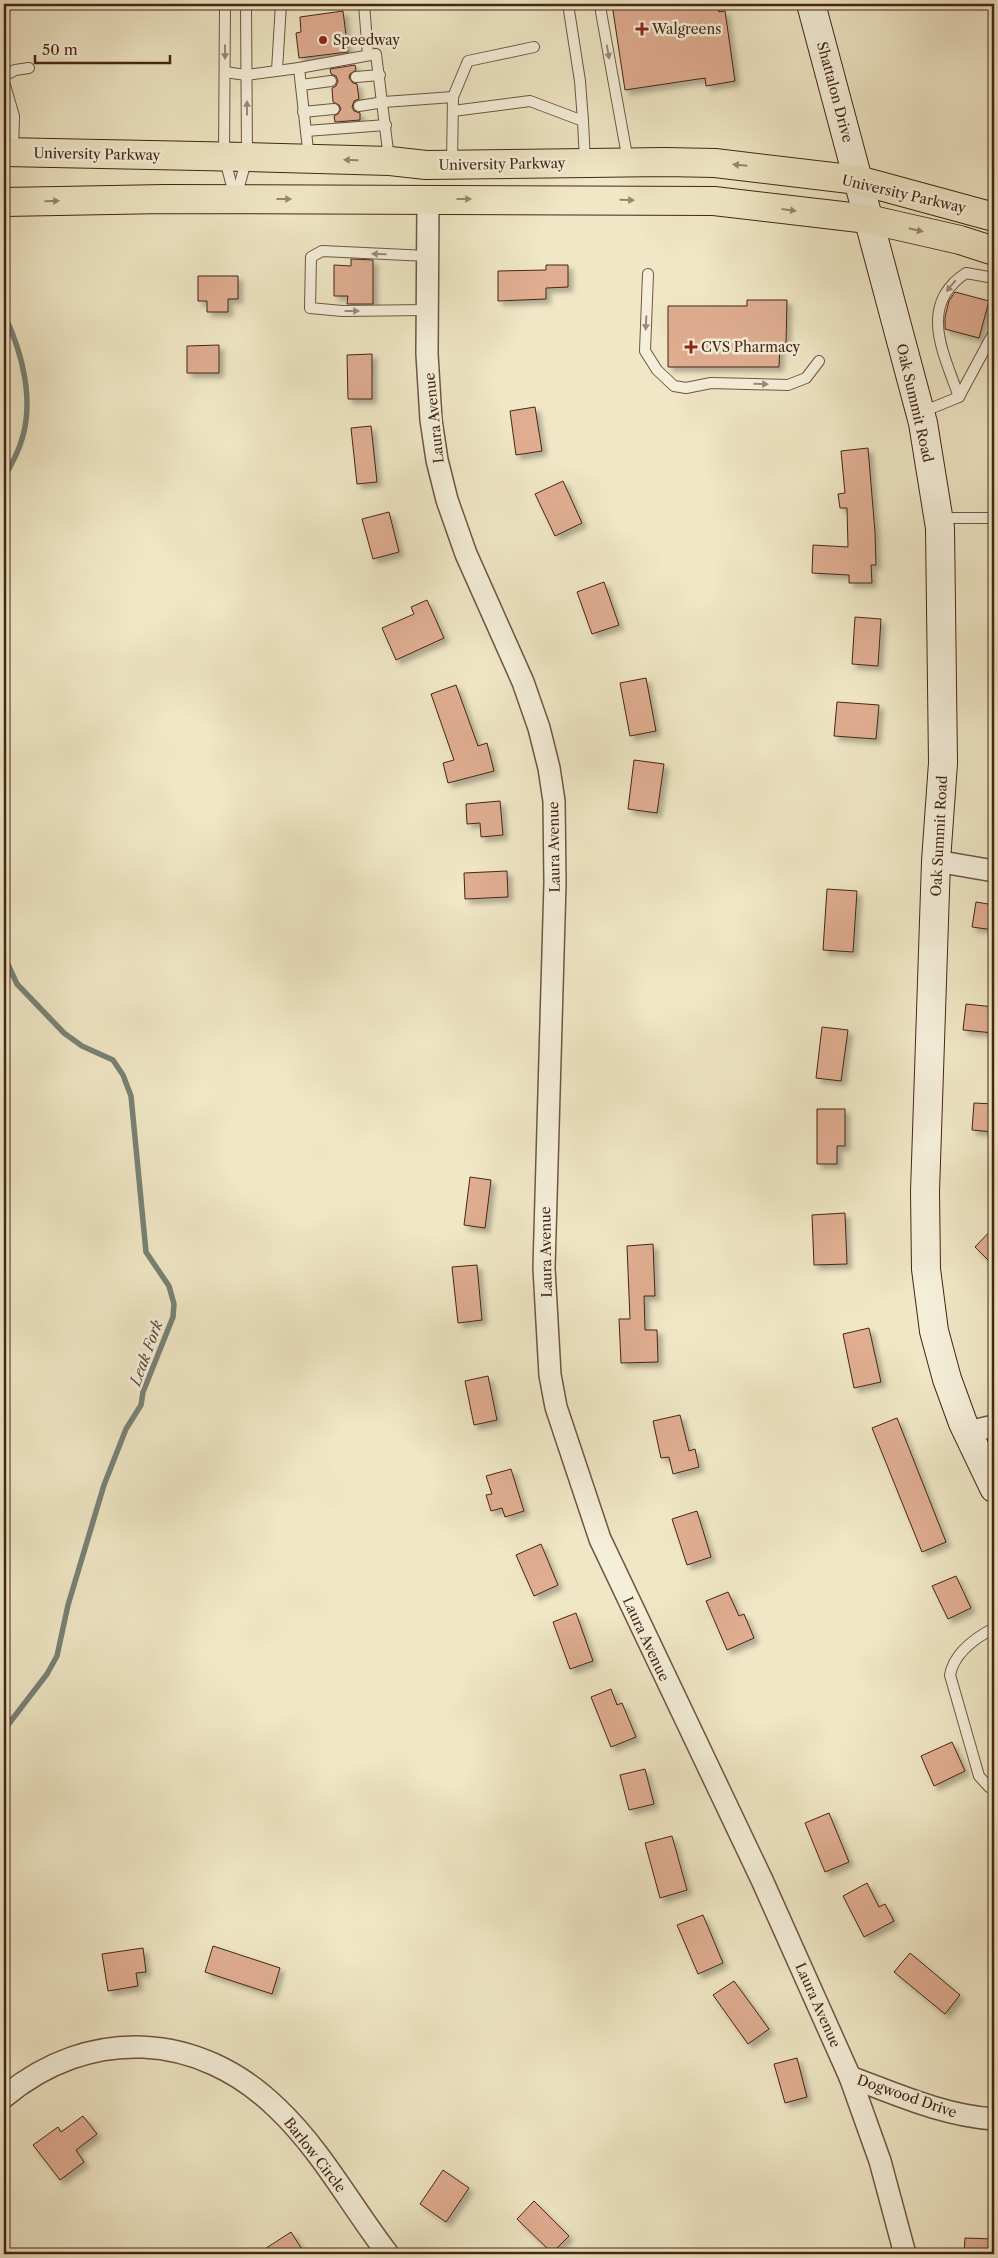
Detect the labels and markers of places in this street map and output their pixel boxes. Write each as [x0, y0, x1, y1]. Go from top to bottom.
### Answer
place label: Walgreens [651, 20, 721, 38]
marker: Walgreens [636, 23, 648, 35]
place label: Speedway [333, 31, 400, 49]
marker: Speedway [317, 34, 329, 46]
place label: CVS Pharmacy [701, 338, 801, 356]
marker: CVS Pharmacy [685, 341, 697, 353]

